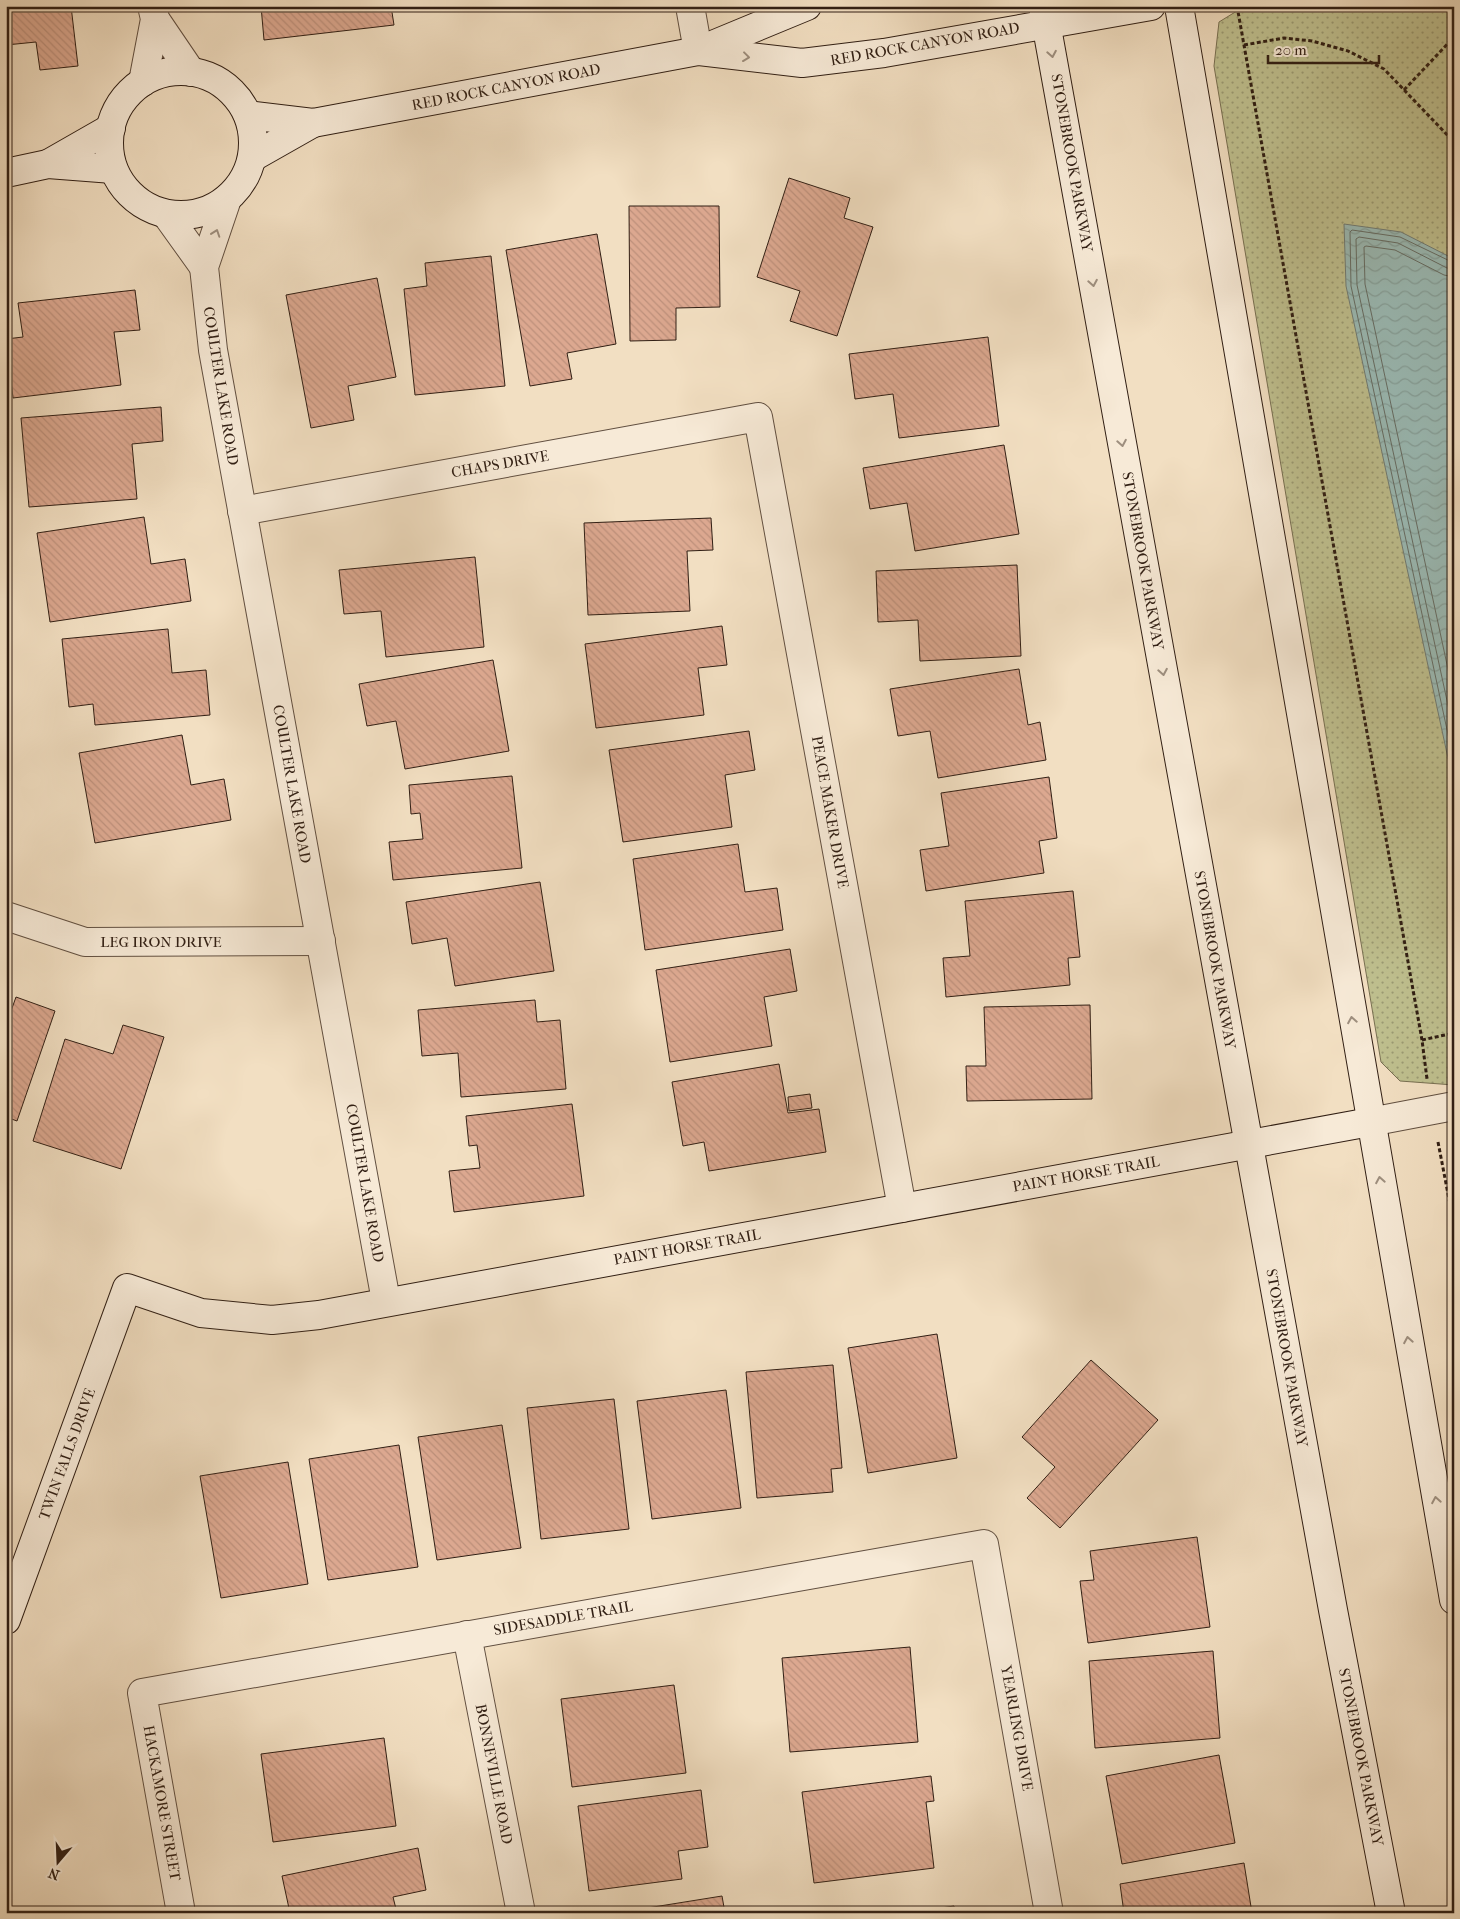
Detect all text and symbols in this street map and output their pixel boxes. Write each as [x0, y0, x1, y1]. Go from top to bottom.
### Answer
street label: RED ROCK CANYON ROAD [829, 18, 1021, 70]
scale bar [1268, 32, 1379, 64]
text: 20 m [1275, 41, 1307, 59]
one-way arrow [1046, 50, 1057, 59]
one-way arrow [742, 51, 750, 61]
street label: RED ROCK CANYON ROAD [410, 60, 602, 114]
street label: STONEBROOK PARKWAY [1047, 72, 1097, 254]
one-way arrow [210, 229, 220, 238]
one-way arrow [1088, 279, 1098, 287]
street label: COULTER LAKE ROAD [200, 305, 242, 467]
one-way arrow [1117, 439, 1127, 447]
street label: CHAPS DRIVE [450, 447, 550, 481]
street label: STONEBROOK PARKWAY [1118, 470, 1168, 652]
one-way arrow [1158, 667, 1168, 676]
street label: COULTER LAKE ROAD [269, 703, 315, 865]
street label: PEACE MAKER DRIVE [808, 734, 852, 890]
street label: STONEBROOK PARKWAY [1190, 869, 1240, 1051]
street label: LEG IRON DRIVE [100, 933, 222, 951]
one-way arrow [1348, 1015, 1358, 1024]
street label: COULTER LAKE ROAD [342, 1102, 388, 1264]
street label: PAINT HORSE TRAIL [1011, 1152, 1161, 1196]
one-way arrow [1375, 1175, 1385, 1184]
street label: PAINT HORSE TRAIL [612, 1225, 762, 1269]
street label: STONEBROOK PARKWAY [1262, 1267, 1312, 1449]
one-way arrow [1404, 1336, 1414, 1344]
street label: TWIN FALLS DRIVE [35, 1386, 99, 1522]
one-way arrow [1432, 1496, 1442, 1504]
street label: SIDESADDLE TRAIL [492, 1597, 634, 1639]
street label: YEARLING DRIVE [997, 1663, 1037, 1792]
street label: STONEBROOK PARKWAY [1335, 1667, 1387, 1848]
street label: BONNEVILLE ROAD [472, 1702, 516, 1846]
street label: HACKAMORE STREET [139, 1724, 185, 1883]
north arrow [32, 1836, 82, 1886]
text: N [46, 1864, 62, 1884]

